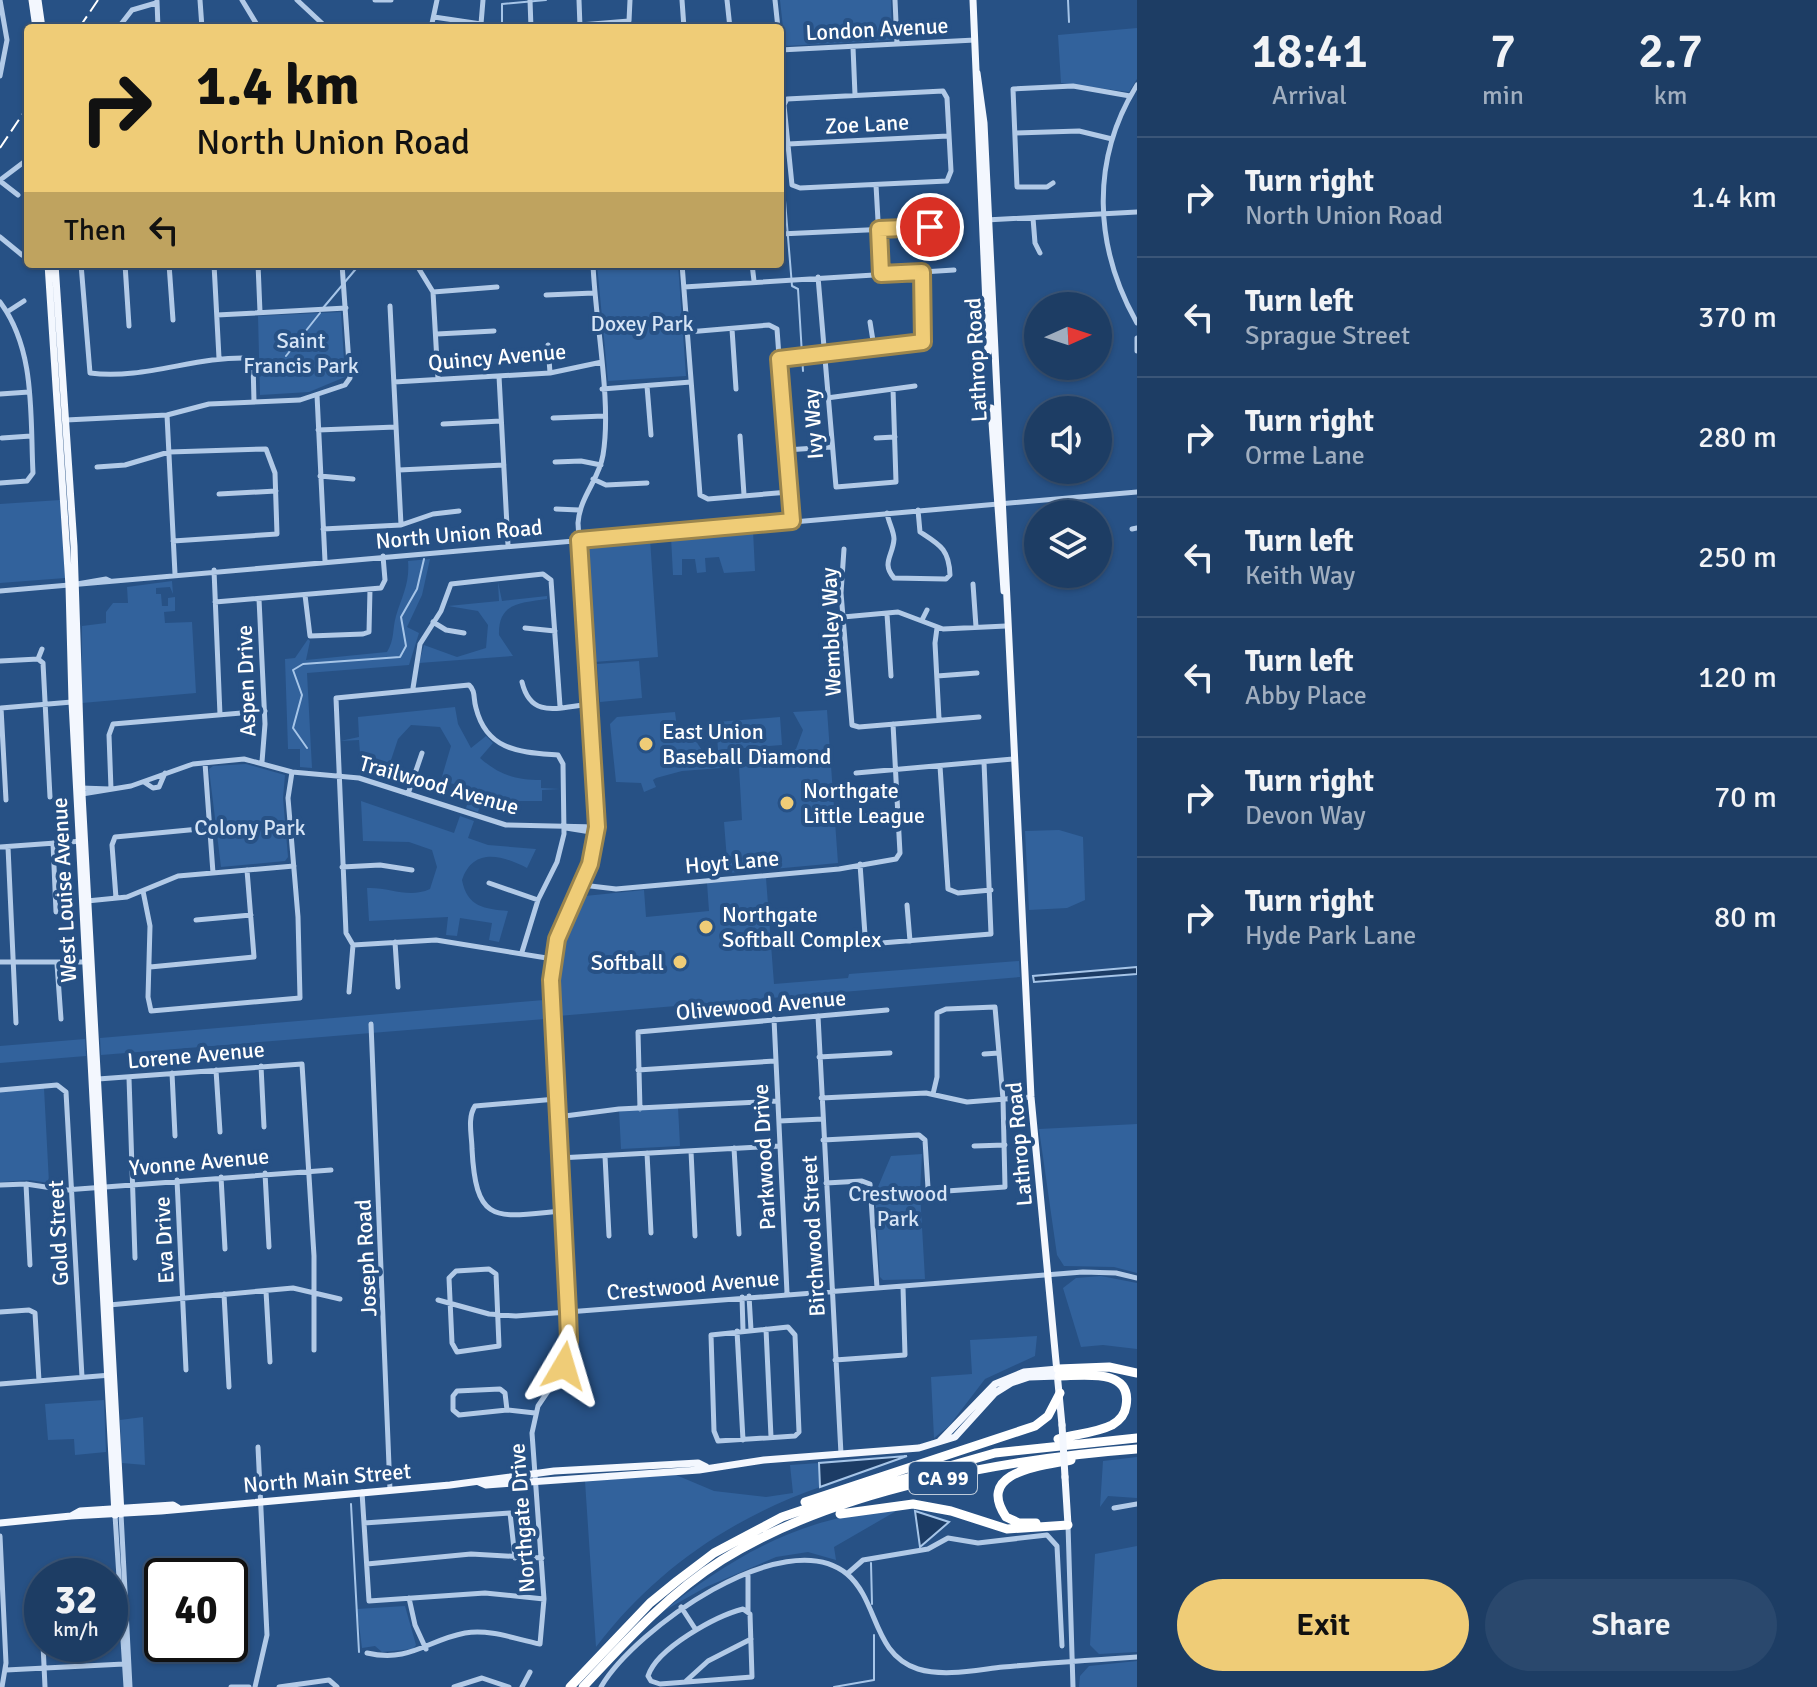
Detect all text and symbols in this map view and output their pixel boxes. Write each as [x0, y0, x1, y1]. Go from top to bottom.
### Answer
street label: London Avenue [805, 12, 949, 46]
text: 18:41 [1251, 22, 1368, 81]
text: 7 [1490, 22, 1516, 81]
text: 2.7 [1638, 22, 1703, 81]
text: 1.4 km [196, 51, 359, 120]
icon: right [64, 56, 168, 160]
text: Arrival [1272, 80, 1347, 112]
text: min [1482, 80, 1524, 112]
text: km [1654, 80, 1687, 112]
street label: Zoe Lane [824, 108, 910, 140]
text: North Union Road [196, 120, 470, 165]
text: Turn right [1245, 163, 1374, 200]
icon: right [1177, 175, 1221, 219]
text: 1.4 km [1691, 179, 1777, 216]
pin [896, 193, 964, 261]
text: North Union Road [1245, 200, 1443, 232]
icon: arrive [908, 205, 952, 249]
icon: left [142, 208, 186, 252]
text: Then [64, 212, 126, 249]
text: Turn left [1245, 283, 1354, 320]
north arrow [1024, 292, 1112, 380]
map controls [1024, 292, 1112, 588]
icon: left [1177, 295, 1221, 339]
street label: Lathrop Road [959, 297, 993, 423]
text: 370 m [1698, 299, 1777, 336]
park label: Doxey Park [590, 310, 694, 337]
text: Sprague Street [1245, 320, 1410, 352]
park label: Saint Francis Park [243, 327, 359, 379]
street label: Quincy Avenue [427, 338, 567, 376]
street label: Ivy Way [797, 387, 829, 460]
button: sound [1024, 396, 1112, 484]
text: Turn right [1245, 403, 1374, 440]
icon: right [1177, 415, 1221, 459]
text: 280 m [1698, 419, 1777, 456]
text: Orme Lane [1245, 440, 1365, 472]
button: layers [1024, 500, 1112, 588]
street label: North Union Road [374, 513, 544, 555]
text: Turn left [1245, 523, 1354, 560]
icon: left [1177, 535, 1221, 579]
text: 250 m [1698, 539, 1777, 576]
text: Keith Way [1245, 560, 1355, 592]
street label: Wembley Way [815, 566, 847, 697]
street label: Aspen Drive [231, 625, 261, 737]
text: Turn left [1245, 643, 1354, 680]
icon: left [1177, 655, 1221, 699]
text: 120 m [1698, 659, 1777, 696]
text: Abby Place [1245, 680, 1367, 712]
place label: East Union Baseball Diamond [662, 718, 831, 770]
marker: East Union Baseball Diamond [637, 735, 655, 753]
street label: Trailwood Avenue [356, 749, 522, 821]
text: Turn right [1245, 763, 1374, 800]
icon: right [1177, 775, 1221, 819]
place label: Northgate Little League [803, 777, 925, 829]
text: 70 m [1714, 779, 1777, 816]
marker: Northgate Little League [778, 794, 796, 812]
street label: West Louise Avenue [46, 797, 82, 983]
text: Devon Way [1245, 800, 1366, 832]
park label: Colony Park [194, 814, 306, 841]
street label: Hoyt Lane [684, 844, 780, 880]
text: Turn right [1245, 883, 1374, 920]
icon: right [1177, 895, 1221, 939]
text: 80 m [1714, 899, 1777, 936]
place label: Northgate Softball Complex [722, 901, 881, 953]
marker: Northgate Softball Complex [697, 918, 715, 936]
text: Hyde Park Lane [1245, 920, 1416, 952]
place label: Softball [591, 949, 664, 976]
marker: Softball [671, 953, 689, 971]
street label: Olivewood Avenue [675, 984, 847, 1026]
street label: Lorene Avenue [126, 1036, 266, 1074]
street label: Lathrop Road [1000, 1081, 1038, 1207]
street label: Parkwood Drive [747, 1083, 781, 1231]
street label: Yvonne Avenue [128, 1142, 270, 1182]
street label: Birchwood Street [795, 1154, 831, 1317]
street label: Gold Street [42, 1179, 74, 1287]
park label: Crestwood Park [848, 1180, 948, 1232]
street label: Eva Drive [148, 1196, 180, 1284]
street label: Joseph Road [349, 1199, 383, 1317]
street label: Crestwood Avenue [606, 1264, 780, 1306]
position arrow [522, 1324, 606, 1408]
street label: Northgate Drive [503, 1442, 541, 1594]
street label: North Main Street [242, 1457, 412, 1499]
road number: CA 99 [909, 1462, 977, 1494]
speed limit sign: 40 [144, 1558, 248, 1662]
text: 32 [54, 1575, 98, 1625]
button: Exit [1177, 1579, 1469, 1671]
button: Share [1485, 1579, 1777, 1671]
text: km/h [53, 1617, 99, 1642]

